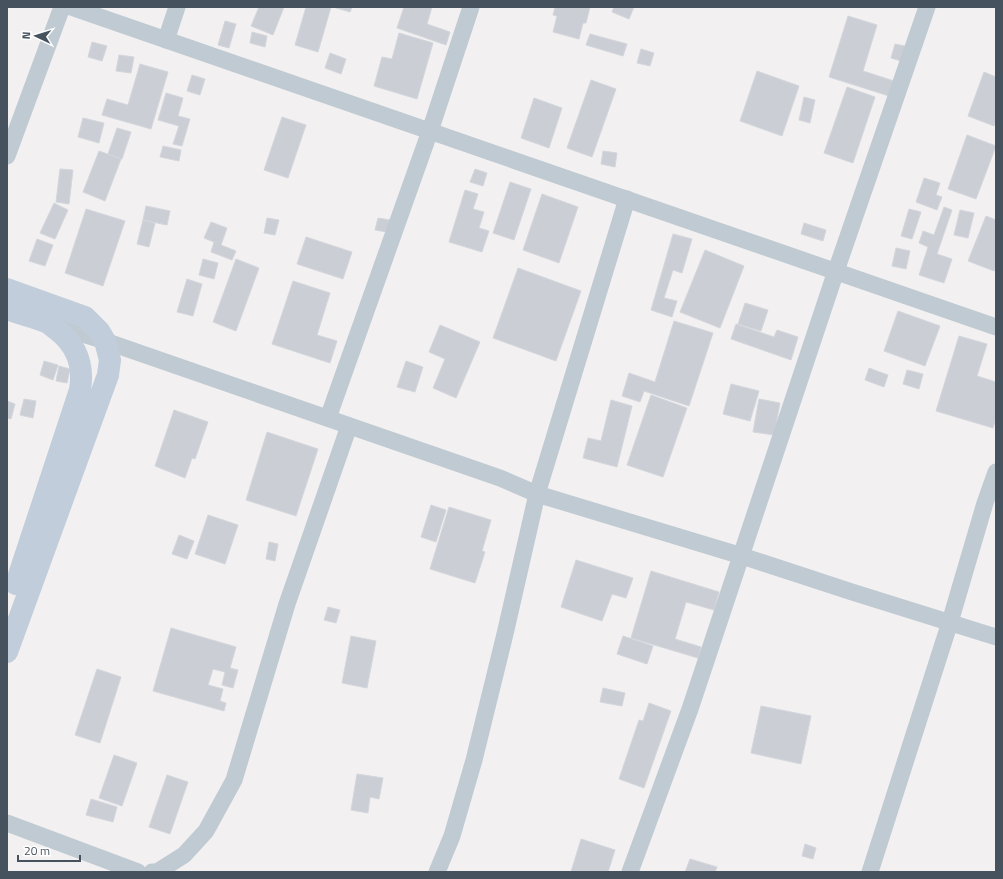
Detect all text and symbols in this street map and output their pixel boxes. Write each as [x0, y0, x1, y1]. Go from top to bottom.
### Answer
north arrow [16, 16, 56, 56]
text: N [18, 31, 34, 40]
scale bar [18, 837, 80, 863]
text: 20 m [24, 841, 50, 860]

